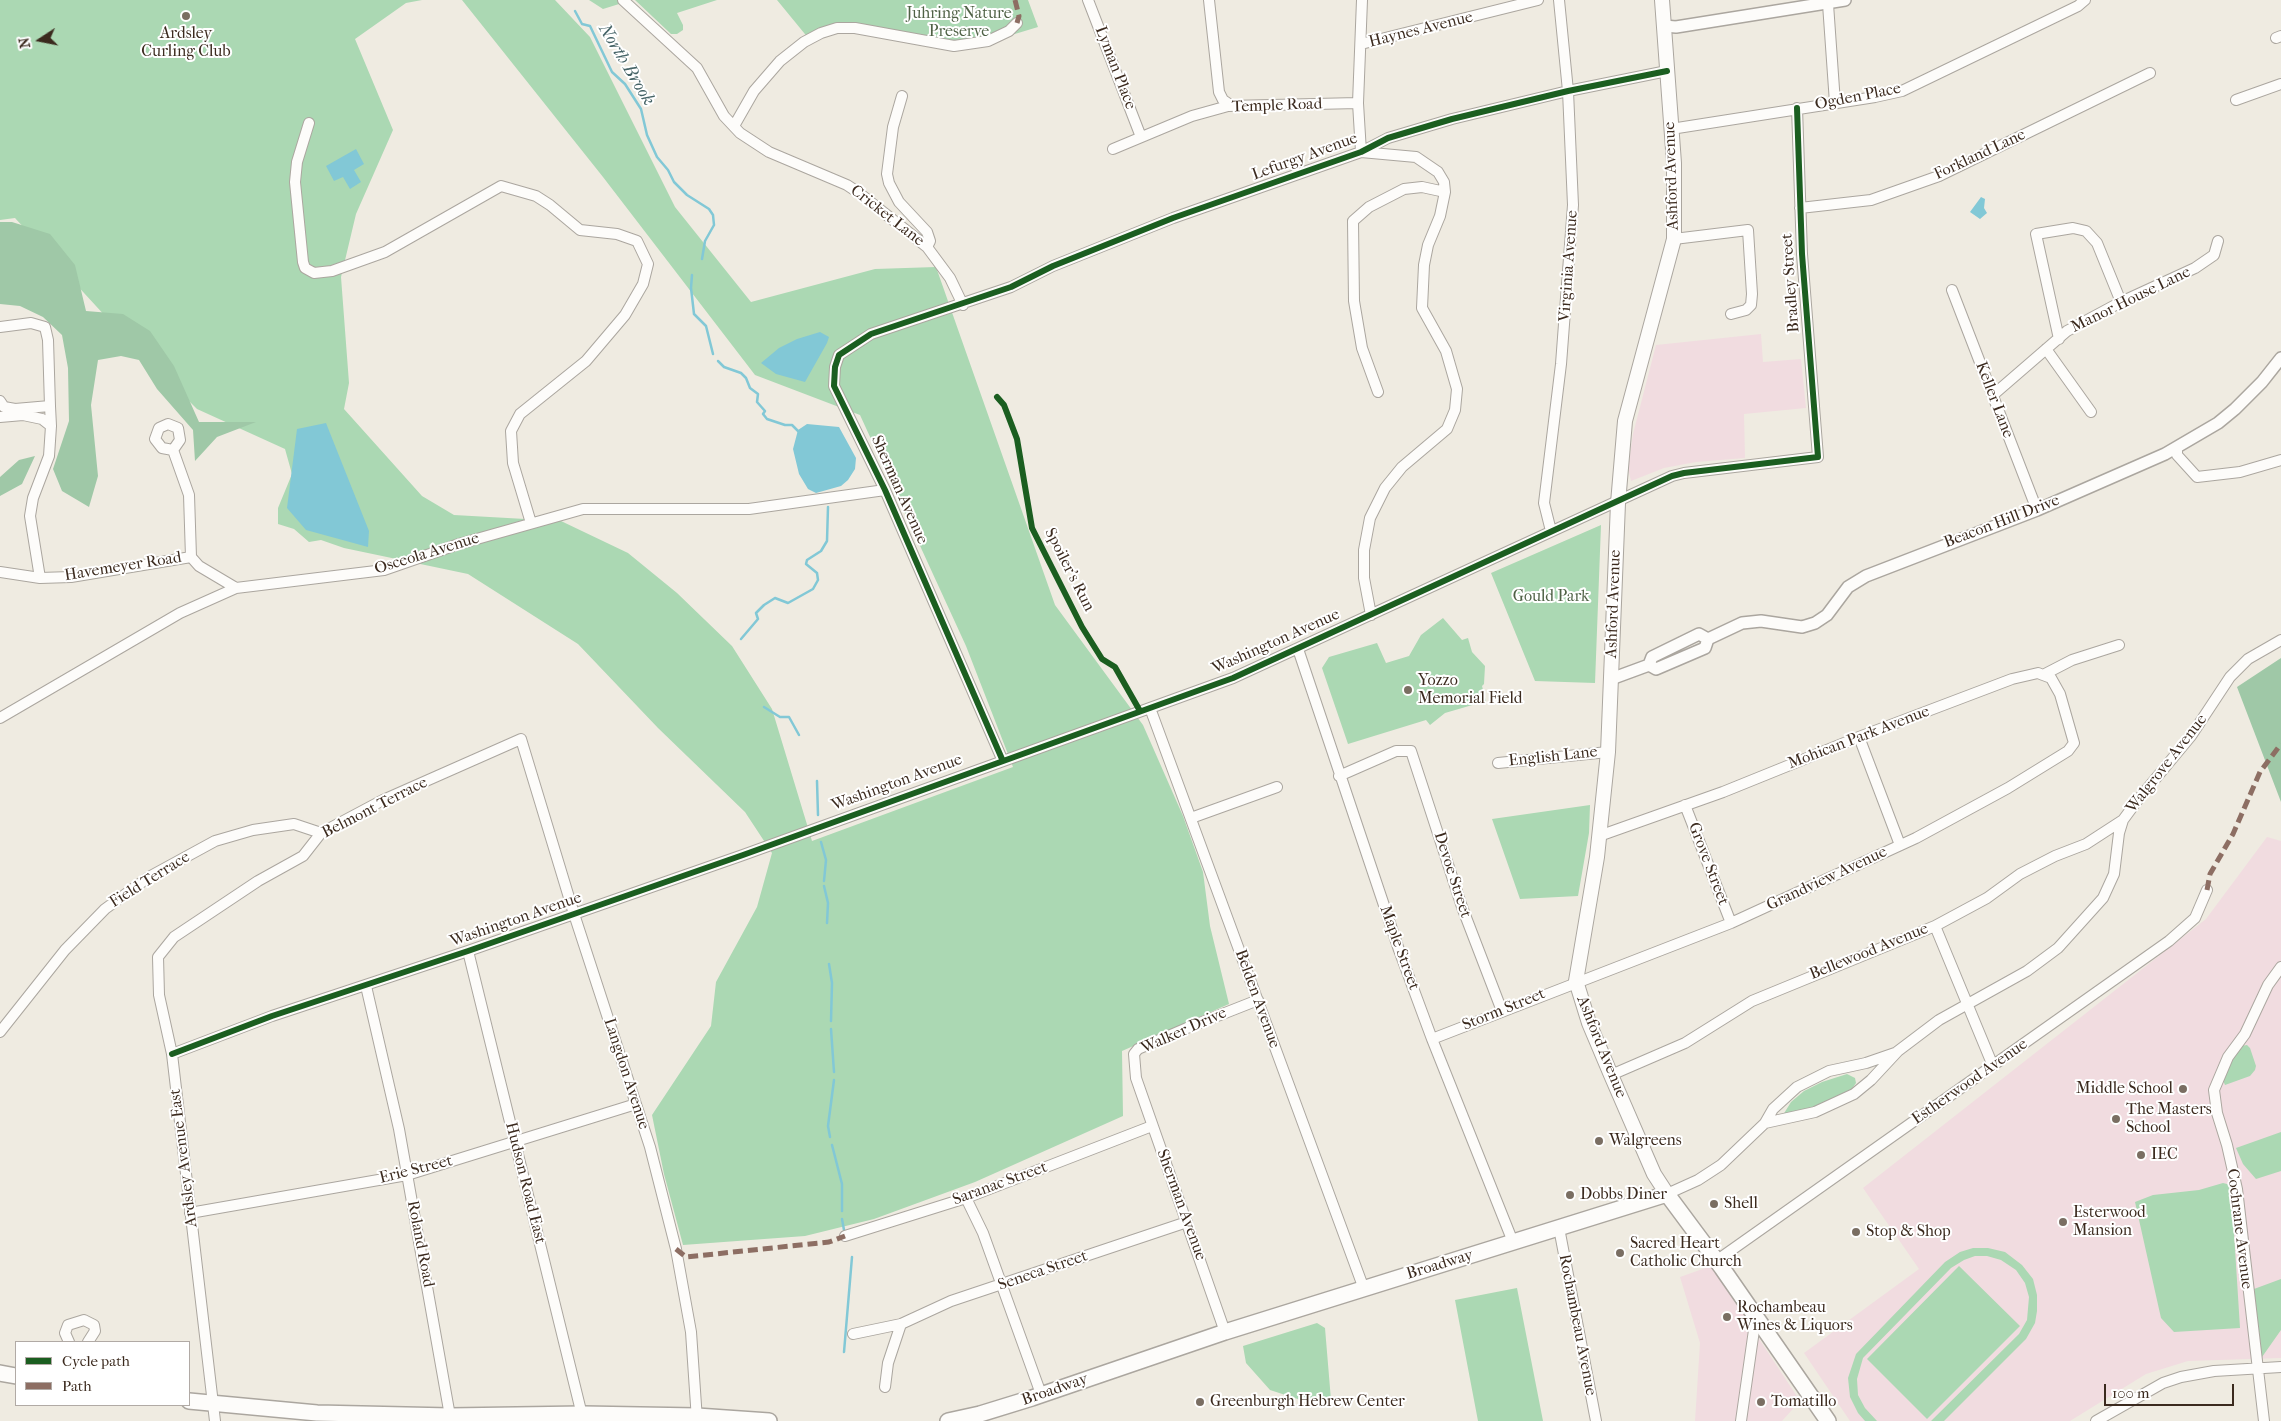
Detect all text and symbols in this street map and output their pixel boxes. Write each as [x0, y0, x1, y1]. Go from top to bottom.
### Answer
park label: Juhring Nature Preserve [906, 4, 1012, 42]
street label: Haynes Avenue [1367, 8, 1475, 52]
marker: Ardsley Curling Club [180, 10, 192, 22]
north arrow [15, 15, 65, 65]
water label: North Brook [593, 20, 659, 110]
place label: Ardsley Curling Club [141, 24, 231, 62]
street label: Lyman Place [1090, 24, 1140, 112]
text: N [15, 36, 34, 50]
street label: Ogden Place [1814, 79, 1902, 115]
street label: Temple Road [1231, 95, 1323, 117]
street label: Ashford Avenue [1661, 121, 1683, 231]
street label: Forkland Lane [1931, 125, 2029, 185]
street label: Lefurgy Avenue [1250, 129, 1360, 185]
street label: Cricket Lane [846, 181, 928, 251]
street label: Virginia Avenue [1556, 210, 1582, 322]
street label: Bradley Street [1778, 233, 1804, 333]
street label: Manor House Lane [2068, 263, 2194, 337]
street label: Keller Lane [1971, 359, 2017, 441]
street label: Sherman Avenue [866, 433, 932, 547]
street label: Beacon Hill Drive [1941, 491, 2063, 553]
street label: Spoiler's Run [1040, 525, 1098, 615]
street label: Osceola Avenue [372, 529, 482, 579]
street label: Havemeyer Road [63, 548, 183, 586]
street label: Ashford Avenue [1603, 549, 1625, 659]
park label: Gould Park [1513, 587, 1589, 607]
street label: Washington Avenue [1209, 605, 1343, 679]
place label: Yozzo Memorial Field [1418, 671, 1522, 709]
marker: Yozzo Memorial Field [1402, 684, 1414, 696]
street label: Mohican Park Avenue [1786, 702, 1932, 774]
street label: Walgrove Avenue [2122, 711, 2212, 817]
street label: English Lane [1508, 743, 1598, 771]
street label: Washington Avenue [829, 750, 965, 816]
street label: Belmont Terrace [319, 773, 431, 843]
street label: Grove Street [1683, 820, 1733, 908]
street label: Devoe Street [1429, 830, 1475, 920]
street label: Grandview Avenue [1764, 843, 1890, 915]
street label: Field Terrace [106, 848, 194, 912]
street label: Washington Avenue [448, 889, 584, 951]
street label: Maple Street [1375, 903, 1423, 993]
street label: Bellewood Avenue [1807, 919, 1931, 985]
street label: Belden Avenue [1230, 947, 1284, 1051]
street label: Storm Street [1460, 985, 1548, 1035]
street label: Ashford Avenue [1572, 993, 1630, 1101]
street label: Walker Drive [1138, 1004, 1230, 1058]
street label: Langdon Avenue [599, 1016, 653, 1132]
street label: Estherwood Avenue [1909, 1035, 2031, 1129]
place label: Middle School [2076, 1079, 2173, 1099]
marker: Middle School [2177, 1083, 2189, 1095]
street label: Ardsley Avenue East [166, 1088, 202, 1228]
place label: The Masters School [2126, 1100, 2212, 1138]
marker: The Masters School [2110, 1113, 2122, 1125]
street label: Hudson Road East [501, 1120, 549, 1246]
place label: Walgreens [1609, 1131, 1682, 1151]
marker: Walgreens [1593, 1135, 1605, 1147]
place label: IEC [2151, 1145, 2178, 1165]
street label: Sherman Avenue [1152, 1147, 1210, 1263]
marker: IEC [2135, 1149, 2147, 1161]
street label: Erie Street [377, 1152, 455, 1188]
street label: Saranac Street [950, 1158, 1050, 1210]
street label: Cochrane Avenue [2222, 1168, 2256, 1290]
place label: Dobbs Diner [1580, 1185, 1667, 1205]
marker: Dobbs Diner [1564, 1189, 1576, 1201]
place label: Shell [1724, 1194, 1758, 1214]
marker: Shell [1708, 1198, 1720, 1210]
street label: Roland Road [402, 1199, 438, 1289]
place label: Esterwood Mansion [2073, 1203, 2146, 1241]
marker: Esterwood Mansion [2057, 1216, 2069, 1228]
place label: Stop & Shop [1866, 1222, 1951, 1242]
marker: Stop & Shop [1850, 1226, 1862, 1238]
place label: Sacred Heart Catholic Church [1630, 1234, 1742, 1272]
street label: Broadway [1404, 1246, 1476, 1284]
street label: Seneca Street [996, 1247, 1090, 1295]
marker: Sacred Heart Catholic Church [1614, 1247, 1626, 1259]
street label: Rochambeau Avenue [1554, 1253, 1600, 1397]
place label: Rochambeau Wines & Liquors [1737, 1298, 1853, 1336]
marker: Rochambeau Wines & Liquors [1721, 1311, 1733, 1323]
legend [15, 1341, 190, 1406]
text: Cycle path [62, 1352, 130, 1370]
street label: Broadway [1019, 1370, 1091, 1410]
scale bar [2106, 1374, 2236, 1406]
text: Path [62, 1377, 92, 1395]
text: 100 m [2112, 1384, 2150, 1402]
place label: Greenburgh Hebrew Center [1210, 1392, 1405, 1412]
place label: Tomatillo [1771, 1392, 1836, 1412]
marker: Greenburgh Hebrew Center [1194, 1396, 1206, 1408]
marker: Tomatillo [1755, 1396, 1767, 1408]

